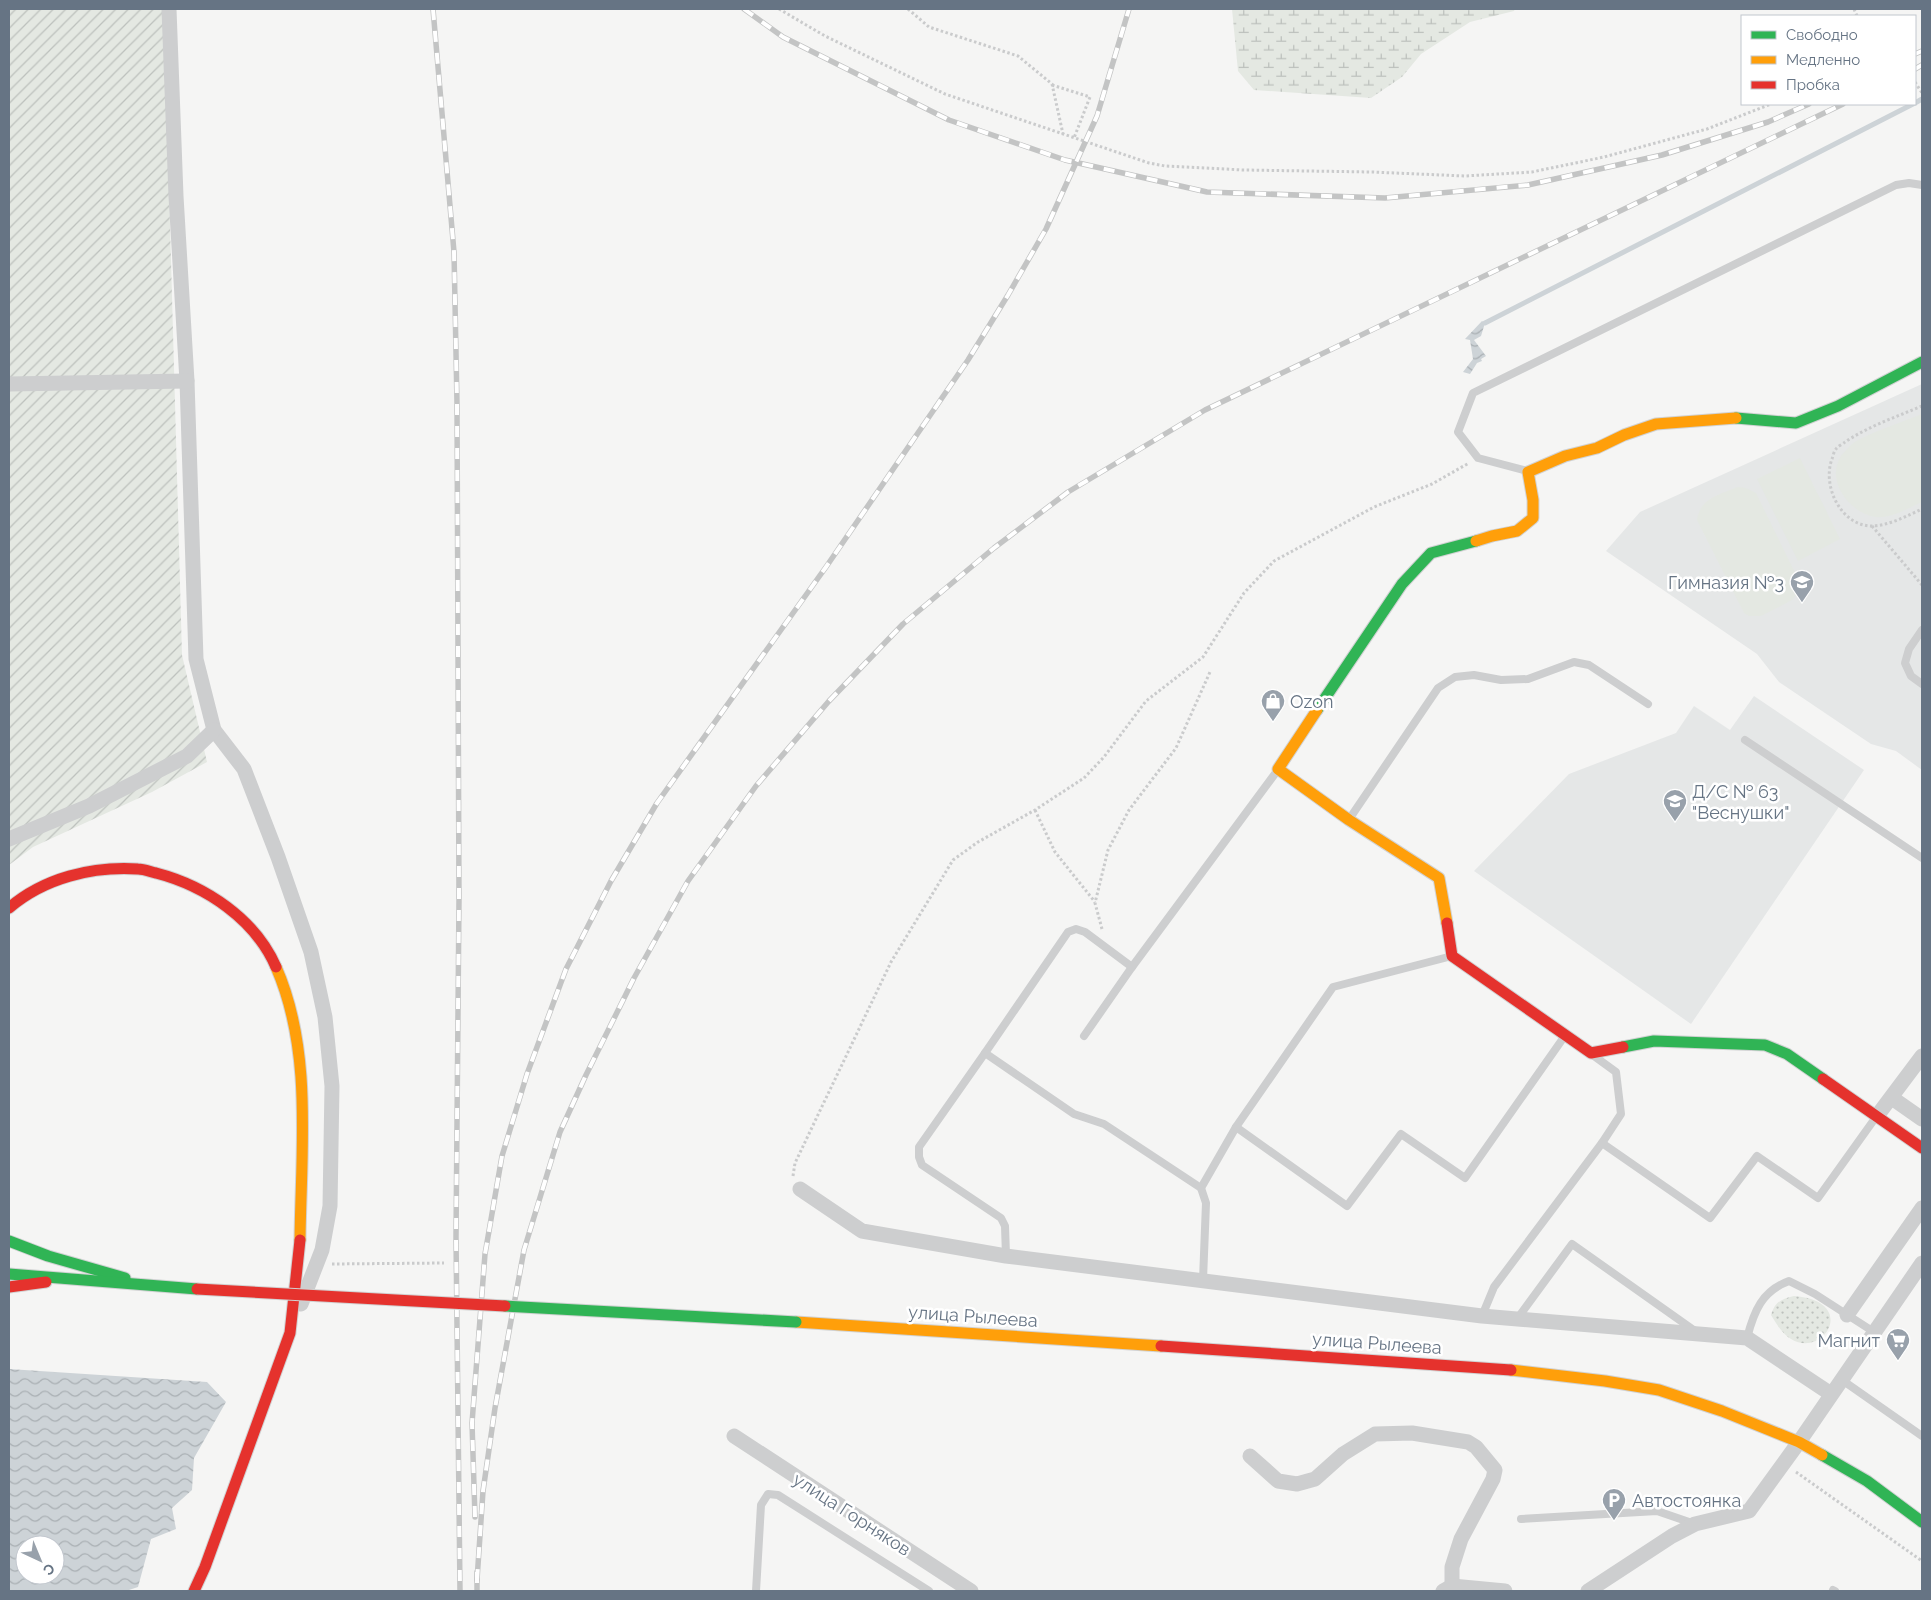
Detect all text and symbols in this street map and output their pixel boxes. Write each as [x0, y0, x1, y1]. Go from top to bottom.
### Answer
legend [1741, 15, 1916, 105]
text: Свободно [1786, 26, 1858, 44]
text: Медленно [1786, 51, 1860, 69]
text: Пробка [1786, 76, 1840, 94]
school or university icon: Гимназия №3 [1789, 569, 1815, 603]
place label: Гимназия №3 [1668, 572, 1784, 593]
shop icon: Ozon [1260, 688, 1286, 722]
place label: Ozon [1290, 691, 1333, 712]
place label: Д/С № 63 "Веснушки" [1692, 781, 1789, 823]
school or university icon: Д/С № 63 "Веснушки" [1662, 788, 1688, 822]
street label: улица Рылеева [908, 1301, 1038, 1331]
supermarket icon: Магнит [1885, 1327, 1911, 1361]
street label: улица Рылеева [1312, 1328, 1442, 1358]
place label: Магнит [1817, 1330, 1880, 1351]
street label: улица Горняков [789, 1468, 915, 1560]
parking icon: Автостоянка [1601, 1487, 1627, 1521]
place label: Автостоянка [1632, 1490, 1741, 1511]
north arrow [15, 1535, 65, 1585]
text: С [40, 1560, 58, 1579]

